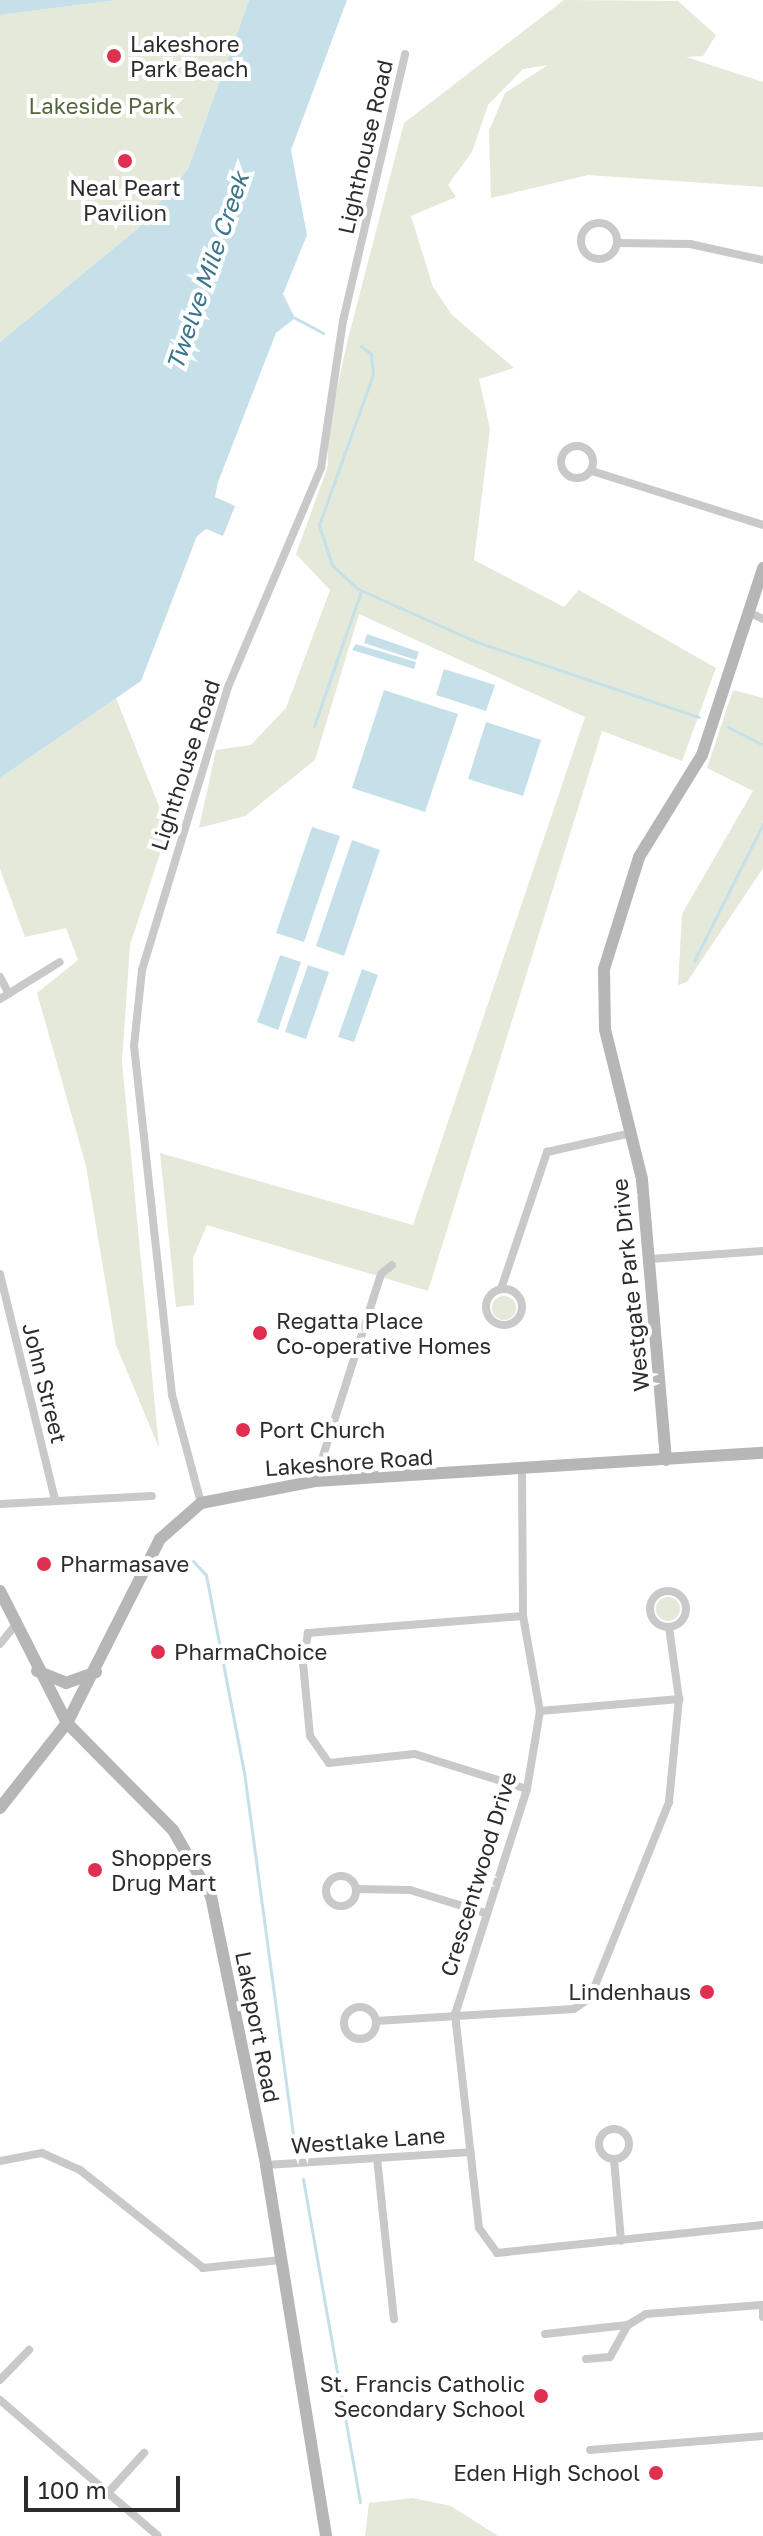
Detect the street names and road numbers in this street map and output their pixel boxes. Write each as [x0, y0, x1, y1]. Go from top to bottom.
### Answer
street label: Lighthouse Road [332, 57, 398, 237]
street label: Lighthouse Road [145, 676, 225, 854]
street label: Westgate Park Drive [606, 1177, 654, 1393]
street label: John Street [17, 1320, 73, 1446]
street label: Lakeshore Road [264, 1443, 434, 1481]
street label: Crescentwood Drive [434, 1769, 522, 1979]
street label: Lakeport Road [230, 1949, 286, 2105]
street label: Westlake Lane [290, 2121, 446, 2159]

